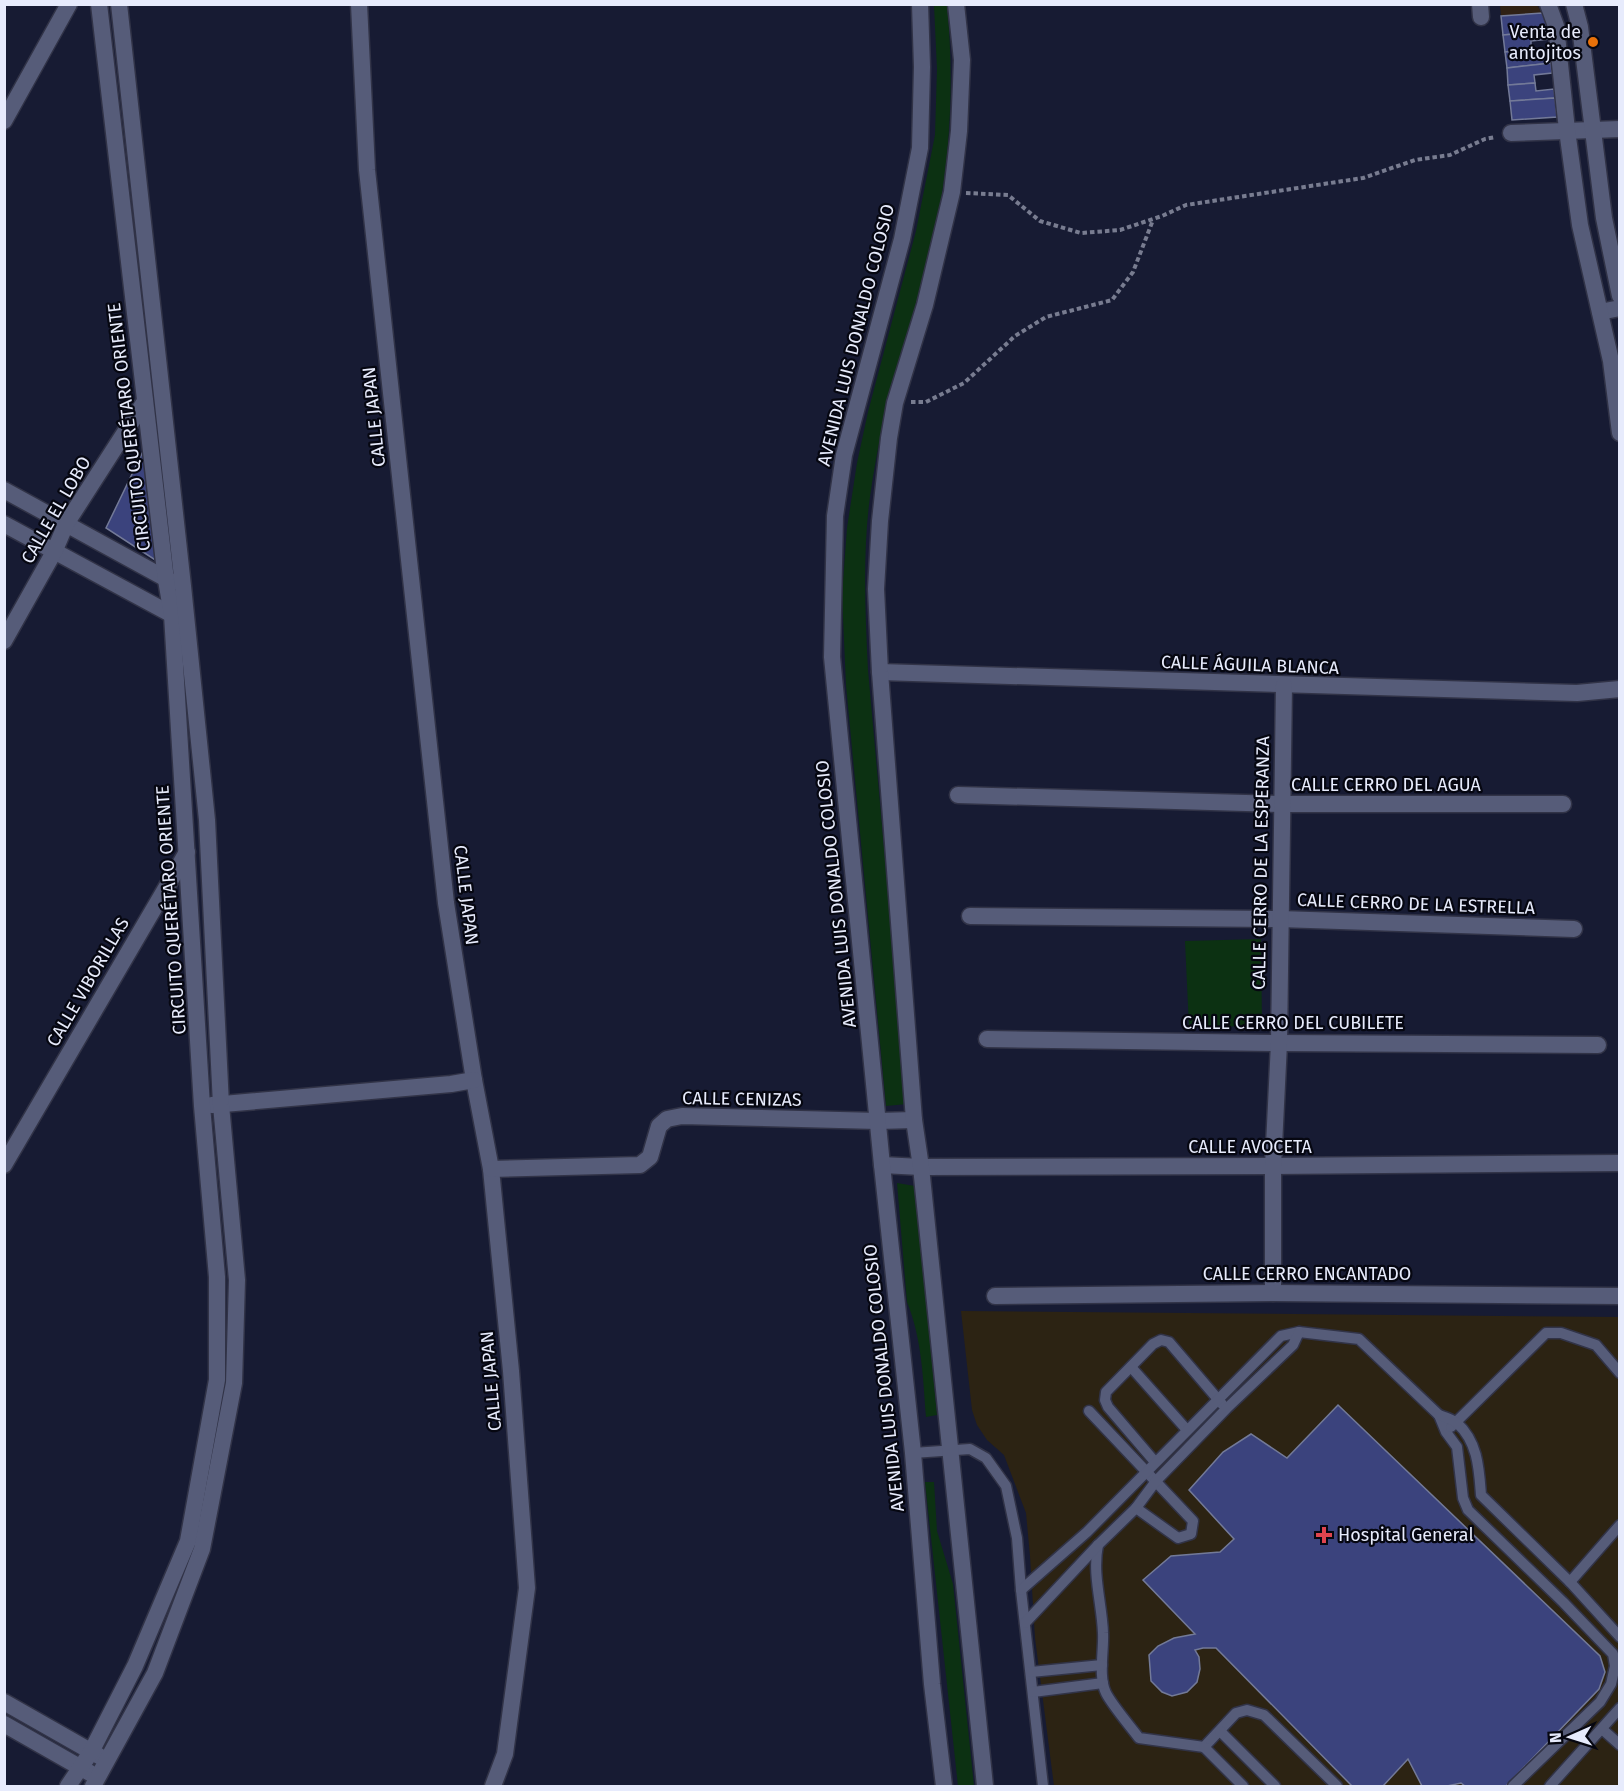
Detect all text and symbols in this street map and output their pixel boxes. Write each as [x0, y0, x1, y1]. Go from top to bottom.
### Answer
place label: Venta de antojitos [1509, 21, 1581, 64]
marker: Venta de antojitos [1586, 35, 1600, 49]
street label: AVENIDA LUIS DONALDO COLOSIO [813, 202, 899, 468]
street label: CIRCUITO QUERÉTARO ORIENTE [102, 302, 155, 552]
street label: CALLE JAPAN [358, 366, 390, 468]
street label: CALLE EL LOBO [16, 452, 96, 568]
street label: CALLE ÁGUILA BLANCA [1160, 650, 1340, 679]
street label: CALLE CERRO DE LA ESPERANZA [1248, 735, 1274, 990]
street label: AVENIDA LUIS DONALDO COLOSIO [811, 759, 861, 1029]
street label: CALLE CERRO DEL AGUA [1291, 774, 1482, 796]
street label: CIRCUITO QUERÉTARO ORIENTE [150, 785, 191, 1035]
street label: CALLE JAPAN [449, 844, 483, 946]
street label: CALLE CERRO DE LA ESTRELLA [1297, 889, 1536, 919]
street label: CALLE VIBORILLAS [42, 913, 134, 1051]
street label: CALLE CERRO DEL CUBILETE [1182, 1012, 1404, 1034]
street label: CALLE CENIZAS [682, 1087, 802, 1111]
street label: CALLE AVOCETA [1188, 1136, 1312, 1158]
street label: AVENIDA LUIS DONALDO COLOSIO [859, 1243, 909, 1513]
street label: CALLE CERRO ENCANTADO [1203, 1263, 1411, 1285]
street label: CALLE JAPAN [476, 1330, 506, 1432]
place label: Hospital General [1338, 1524, 1474, 1546]
marker: Hospital General [1315, 1526, 1333, 1544]
north arrow [1540, 1707, 1600, 1767]
text: N [1546, 1732, 1565, 1744]

